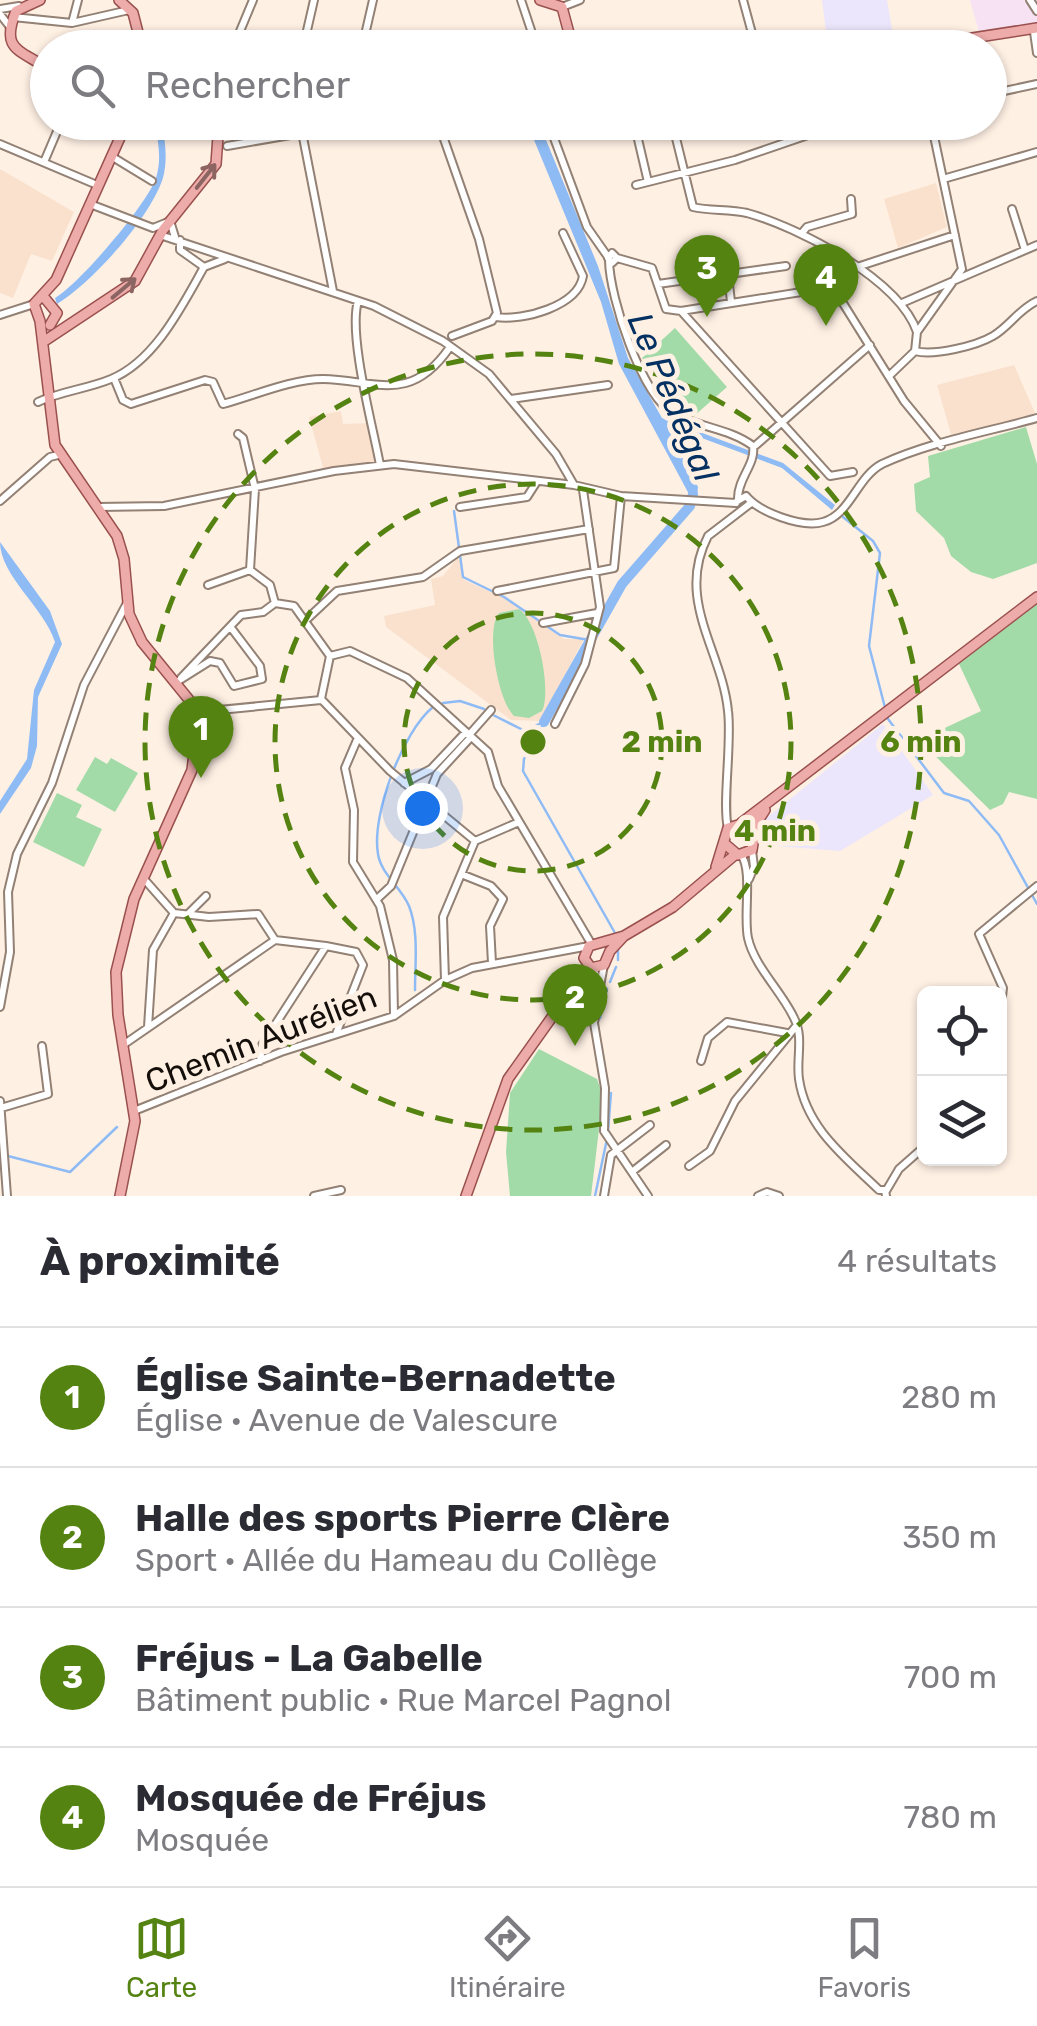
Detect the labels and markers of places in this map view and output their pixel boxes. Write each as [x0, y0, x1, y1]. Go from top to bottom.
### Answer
pin: 3 [674, 234, 740, 317]
pin: 4 [794, 244, 858, 326]
pin: 1 [168, 696, 234, 778]
centre of rings [515, 724, 551, 760]
pin: 2 [542, 964, 608, 1046]

